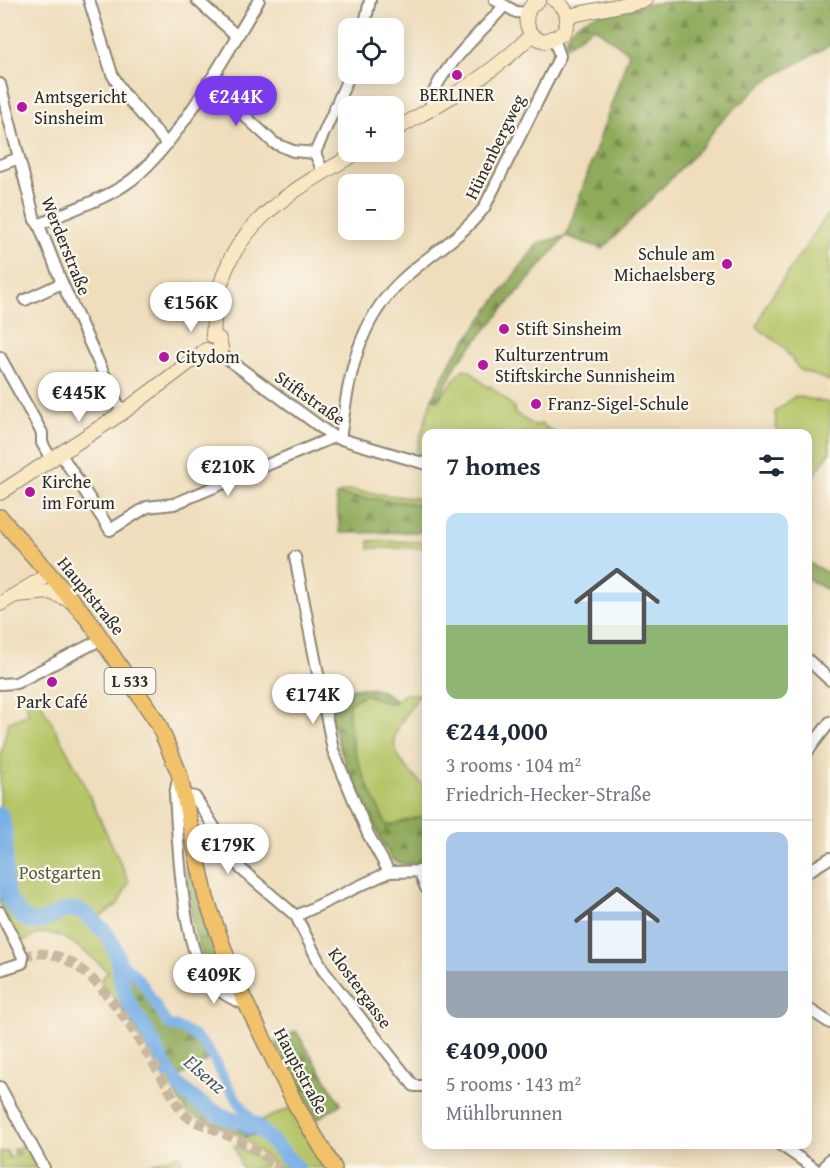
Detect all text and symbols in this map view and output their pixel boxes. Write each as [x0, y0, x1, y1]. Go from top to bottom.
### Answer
map controls [338, 18, 404, 240]
button: locate [338, 18, 404, 84]
marker: BERLINER [450, 68, 464, 82]
pin: €244K [194, 76, 278, 127]
text: €244K [209, 81, 263, 110]
place label: BERLINER [419, 81, 495, 108]
place label: Amtsgericht Sinsheim [34, 83, 128, 131]
street label: Hünenbergweg [457, 89, 532, 204]
button: + [338, 96, 404, 162]
marker: Amtsgericht Sinsheim [15, 100, 29, 114]
button: − [338, 174, 404, 240]
street label: Werderstraße [34, 193, 98, 299]
place label: Schule am Michaelsberg [614, 240, 715, 288]
marker: Schule am Michaelsberg [720, 257, 734, 271]
pin: €156K [149, 282, 233, 333]
text: €156K [164, 287, 218, 316]
place label: Stift Sinsheim [516, 315, 622, 342]
marker: Stift Sinsheim [497, 322, 511, 336]
place label: Kulturzentrum Stiftskirche Sunnisheim [495, 341, 676, 389]
place label: Citydom [176, 343, 240, 370]
marker: Citydom [157, 350, 171, 364]
marker: Kulturzentrum Stiftskirche Sunnisheim [476, 358, 490, 372]
street label: Stiftstraße [270, 363, 351, 432]
pin: €445K [37, 372, 121, 423]
text: €445K [52, 377, 106, 406]
place label: Franz-Sigel-Schule [548, 390, 689, 417]
marker: Franz-Sigel-Schule [529, 397, 543, 411]
pin: €210K [186, 446, 270, 497]
text: 7 homes [446, 446, 541, 485]
icon: filters [755, 449, 788, 482]
text: €210K [201, 451, 255, 480]
place label: Kirche im Forum [42, 468, 115, 516]
marker: Kirche im Forum [23, 485, 37, 499]
street label: Hauptstraße [51, 550, 132, 641]
icon: home [563, 552, 671, 660]
road number: L 533 [104, 668, 156, 694]
pin: €174K [271, 674, 355, 725]
marker: Park Café [45, 675, 59, 689]
text: €174K [286, 679, 340, 708]
place label: Park Café [16, 688, 88, 715]
text: €244,000 [446, 711, 548, 750]
text: 3 rooms · 104 m² [446, 750, 581, 779]
text: Friedrich-Hecker-Straße [446, 779, 651, 808]
pin: €179K [186, 824, 270, 875]
text: €179K [201, 829, 255, 858]
park label: Postgarten [19, 859, 101, 886]
icon: home [563, 871, 671, 979]
street label: Klostergasse [322, 942, 399, 1034]
pin: €409K [172, 954, 256, 1005]
text: €409K [187, 959, 241, 988]
street label: Hauptstraße [267, 1023, 336, 1119]
text: €409,000 [446, 1030, 548, 1069]
water label: Elsenz [177, 1047, 233, 1100]
text: 5 rooms · 143 m² [446, 1069, 581, 1098]
text: Mühlbrunnen [446, 1098, 563, 1127]

